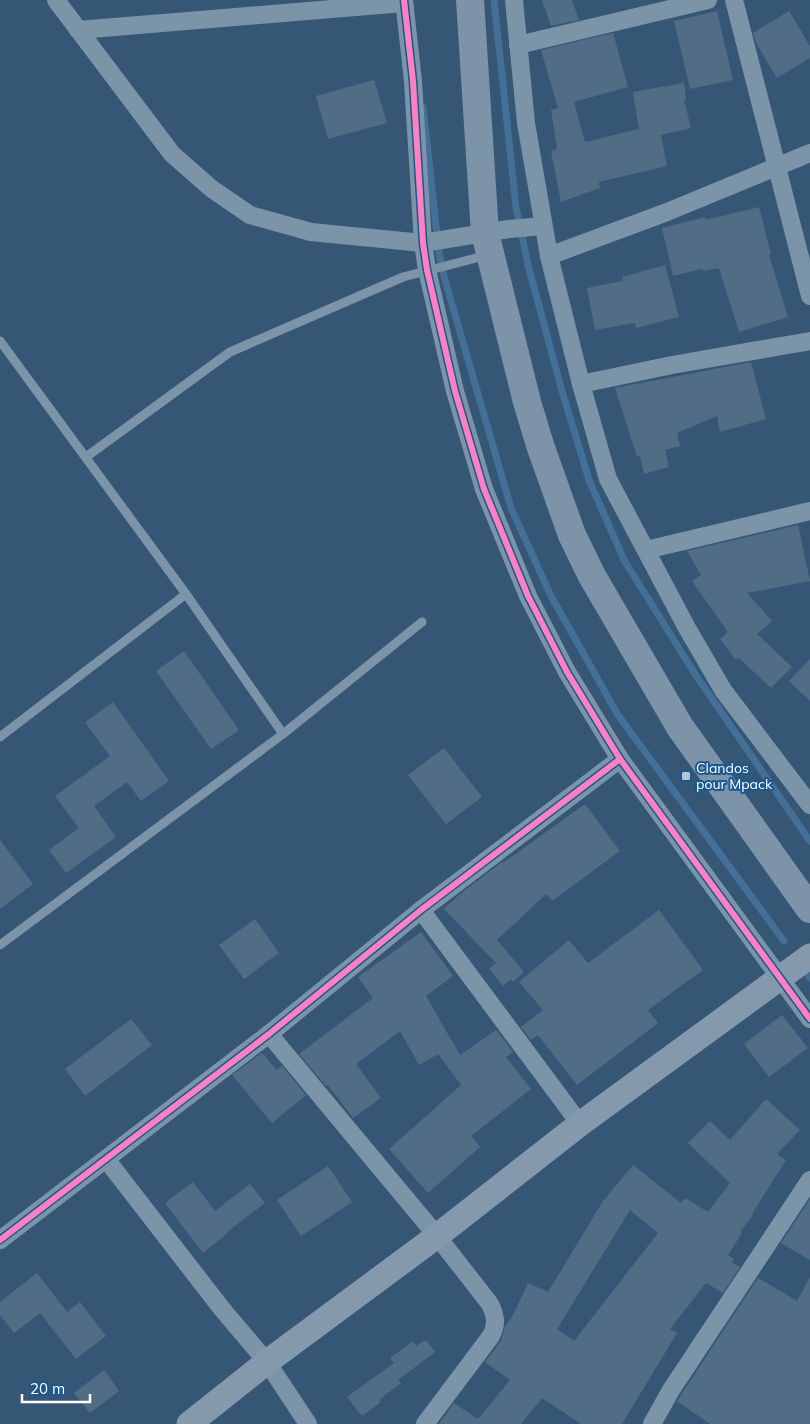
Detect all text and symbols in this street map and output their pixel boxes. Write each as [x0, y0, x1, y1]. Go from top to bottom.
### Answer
place label: Clandos pour Mpack [696, 759, 773, 793]
marker: Clandos pour Mpack [680, 770, 692, 782]
scale bar [22, 1372, 90, 1404]
text: 20 m [30, 1379, 65, 1398]

